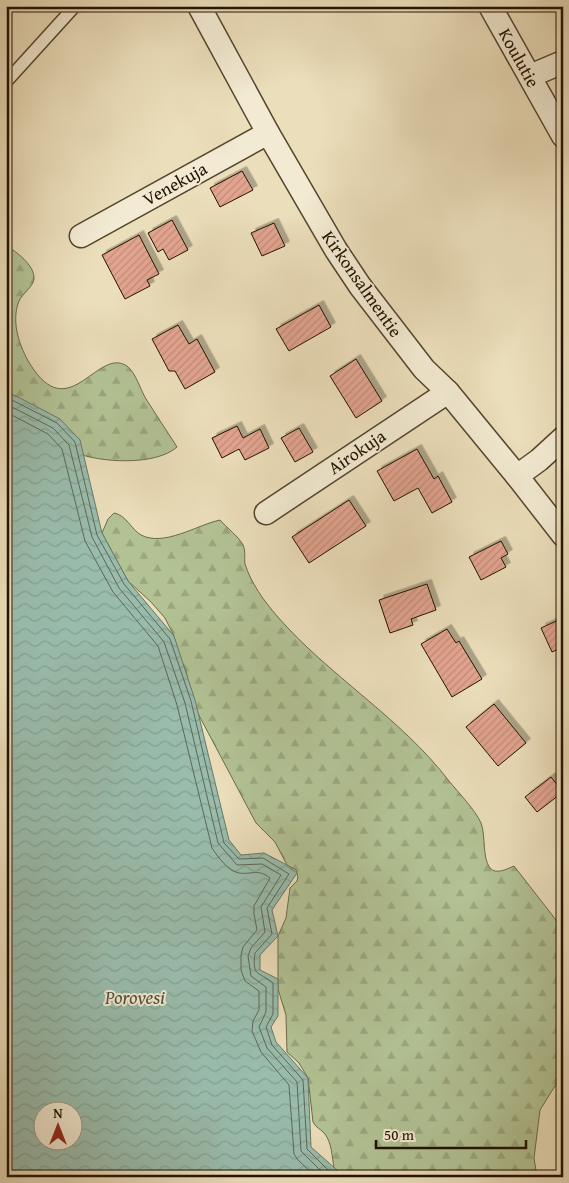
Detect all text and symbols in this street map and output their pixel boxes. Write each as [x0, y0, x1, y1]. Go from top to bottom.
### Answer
street label: Koulutie [492, 23, 547, 92]
street label: Venekuja [138, 155, 212, 212]
street label: Kirkonsalmentie [315, 225, 409, 343]
street label: Airokuja [322, 422, 391, 481]
water label: Porovesi [104, 983, 165, 1011]
north arrow [32, 1100, 82, 1150]
text: N [53, 1103, 63, 1123]
scale bar [376, 1118, 526, 1150]
text: 50 m [384, 1124, 415, 1145]

